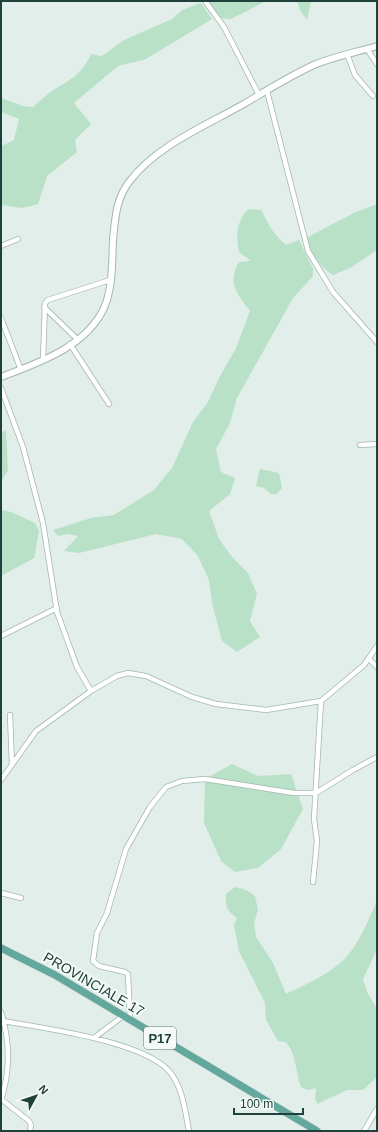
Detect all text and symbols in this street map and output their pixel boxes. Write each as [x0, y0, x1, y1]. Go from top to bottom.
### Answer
street label: PROVINCIALE 17 [41, 949, 147, 1019]
road number: P17 [144, 1027, 176, 1049]
north arrow [16, 1076, 56, 1116]
text: N [37, 1083, 51, 1097]
scale bar [234, 1090, 303, 1116]
text: 100 m [240, 1097, 273, 1111]

